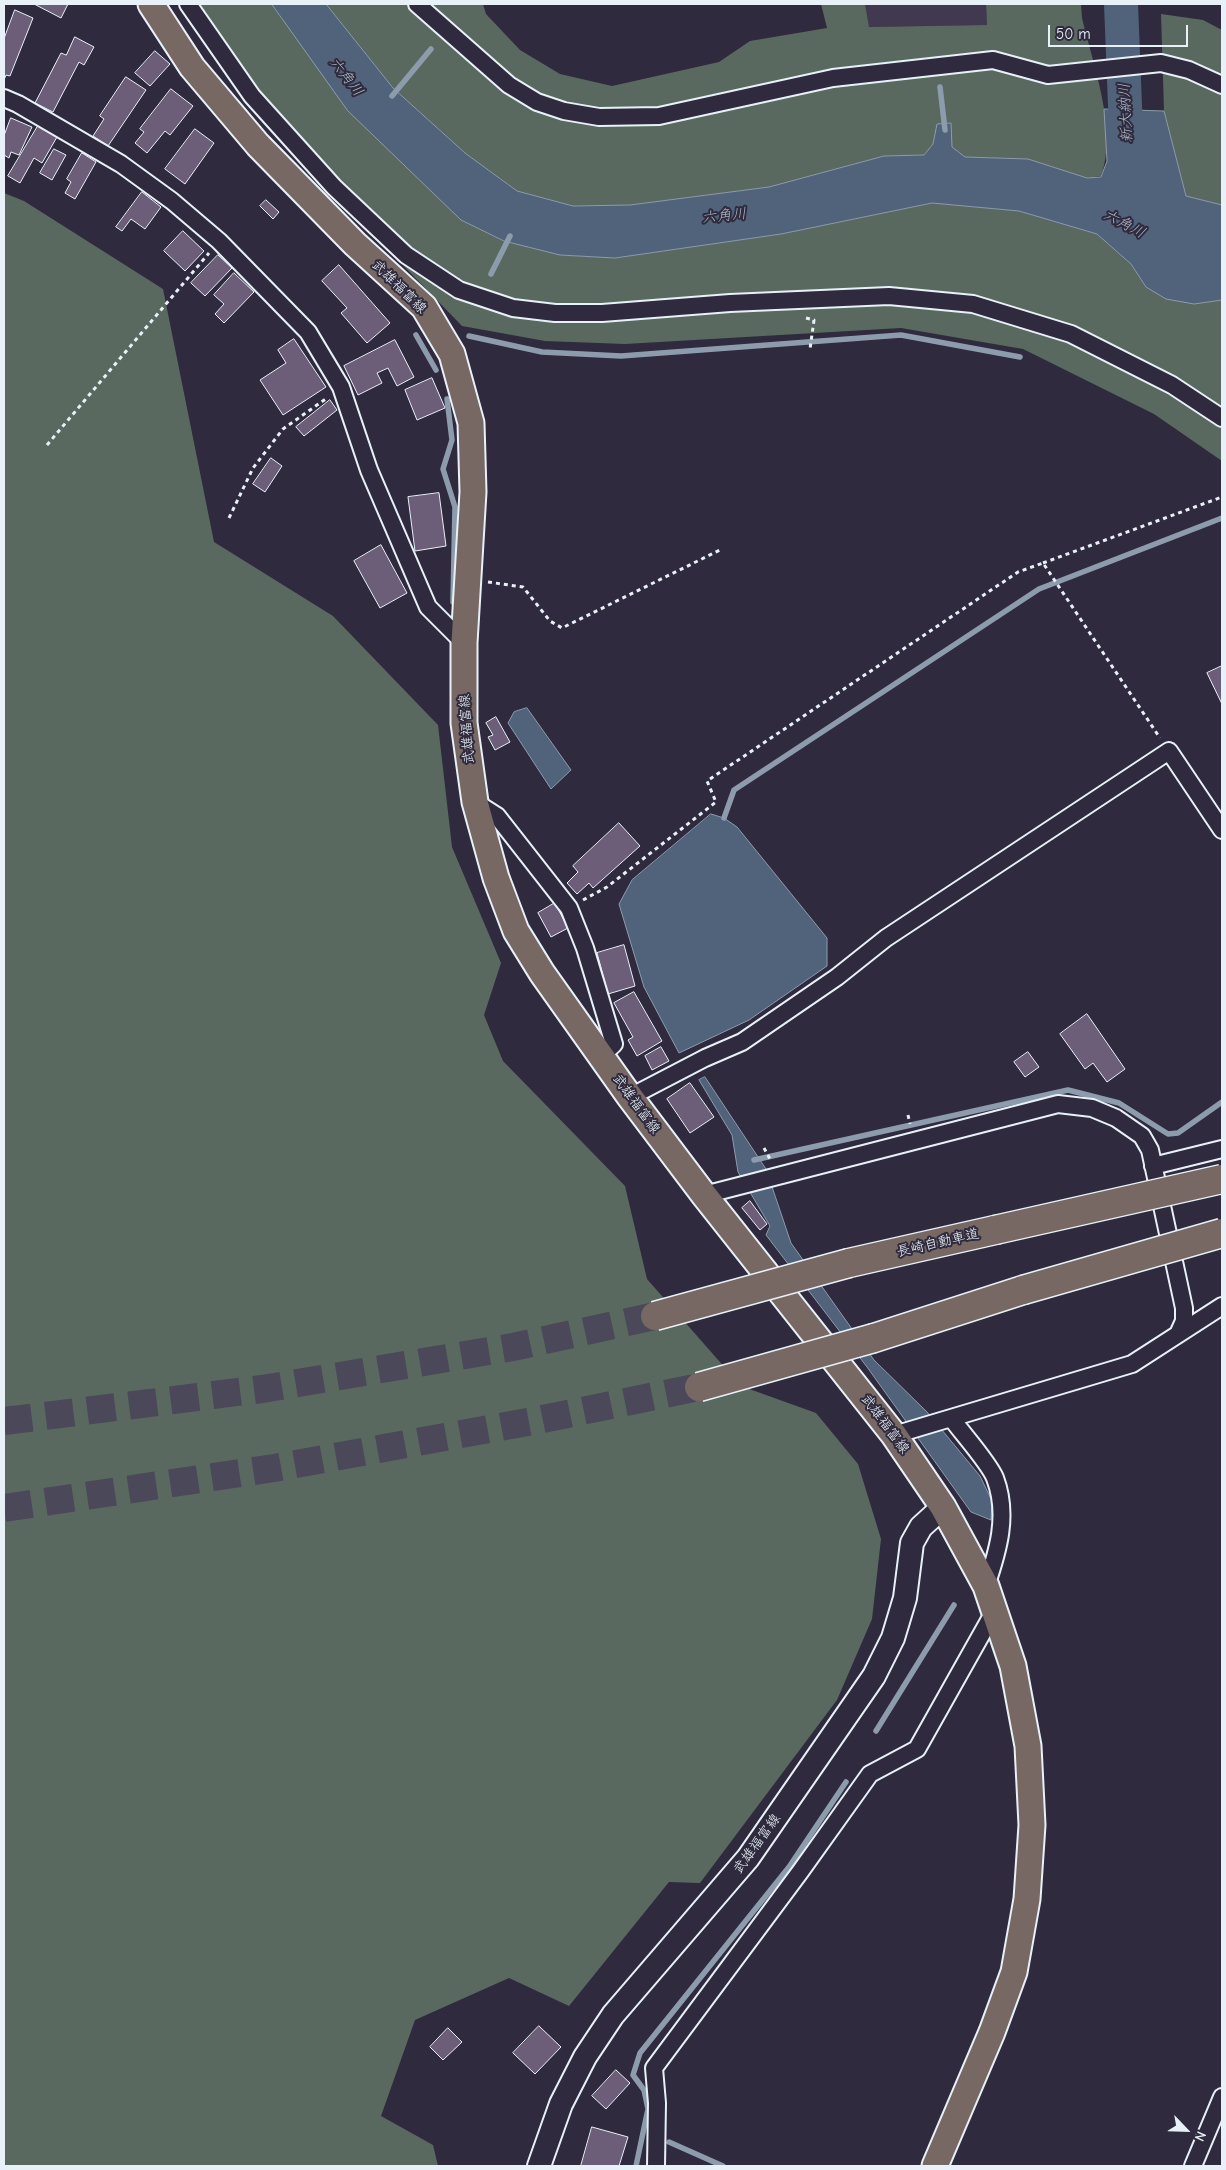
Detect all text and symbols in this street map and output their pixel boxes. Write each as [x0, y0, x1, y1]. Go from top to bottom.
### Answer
scale bar [1051, 15, 1191, 47]
text: 50 m [1056, 25, 1091, 43]
water label: 六角川 [325, 54, 367, 100]
water label: 新大納川 [1115, 83, 1137, 143]
water label: 六角川 [701, 205, 747, 227]
water label: 六角川 [1100, 205, 1148, 243]
street label: 武雄福富線 [368, 257, 430, 317]
street label: 武雄福富線 [456, 693, 478, 765]
street label: 武雄福富線 [609, 1071, 663, 1137]
street label: 長崎自動車道 [895, 1225, 981, 1261]
street label: 武雄福富線 [857, 1391, 913, 1457]
street label: 武雄福富線 [730, 1811, 784, 1877]
north arrow [1161, 2105, 1211, 2155]
text: N [1191, 2129, 1210, 2144]

